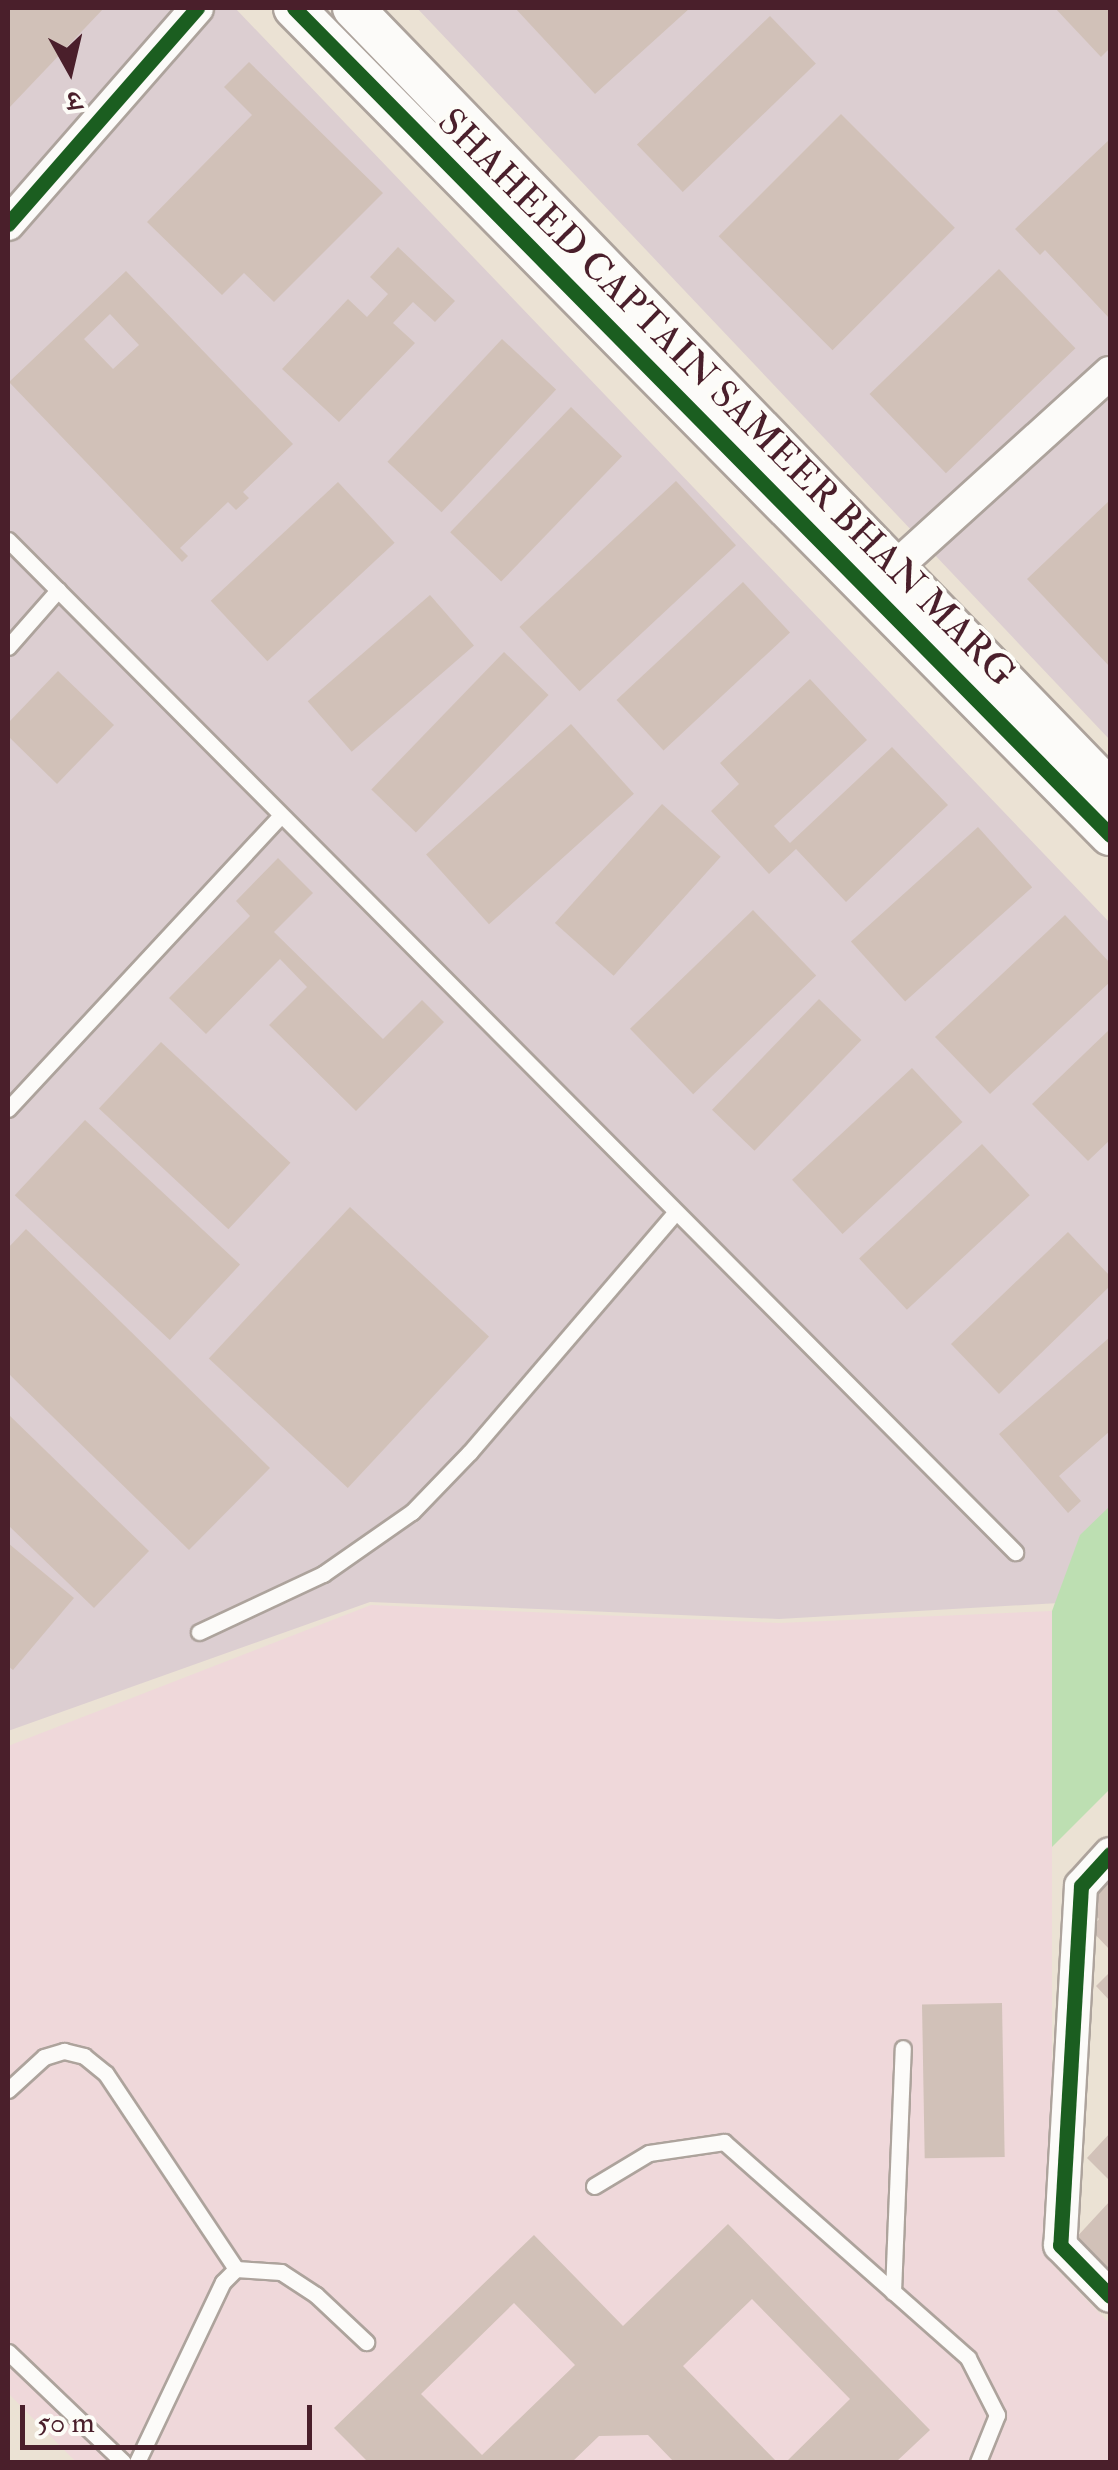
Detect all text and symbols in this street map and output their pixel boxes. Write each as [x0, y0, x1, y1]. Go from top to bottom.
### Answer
north arrow [20, 20, 120, 120]
text: उ [65, 82, 84, 119]
street label: SHAHEED CAPTAIN SAMEER BHAN MARG [428, 100, 1024, 696]
scale bar [25, 2385, 318, 2447]
text: 50 m [37, 2404, 95, 2441]

